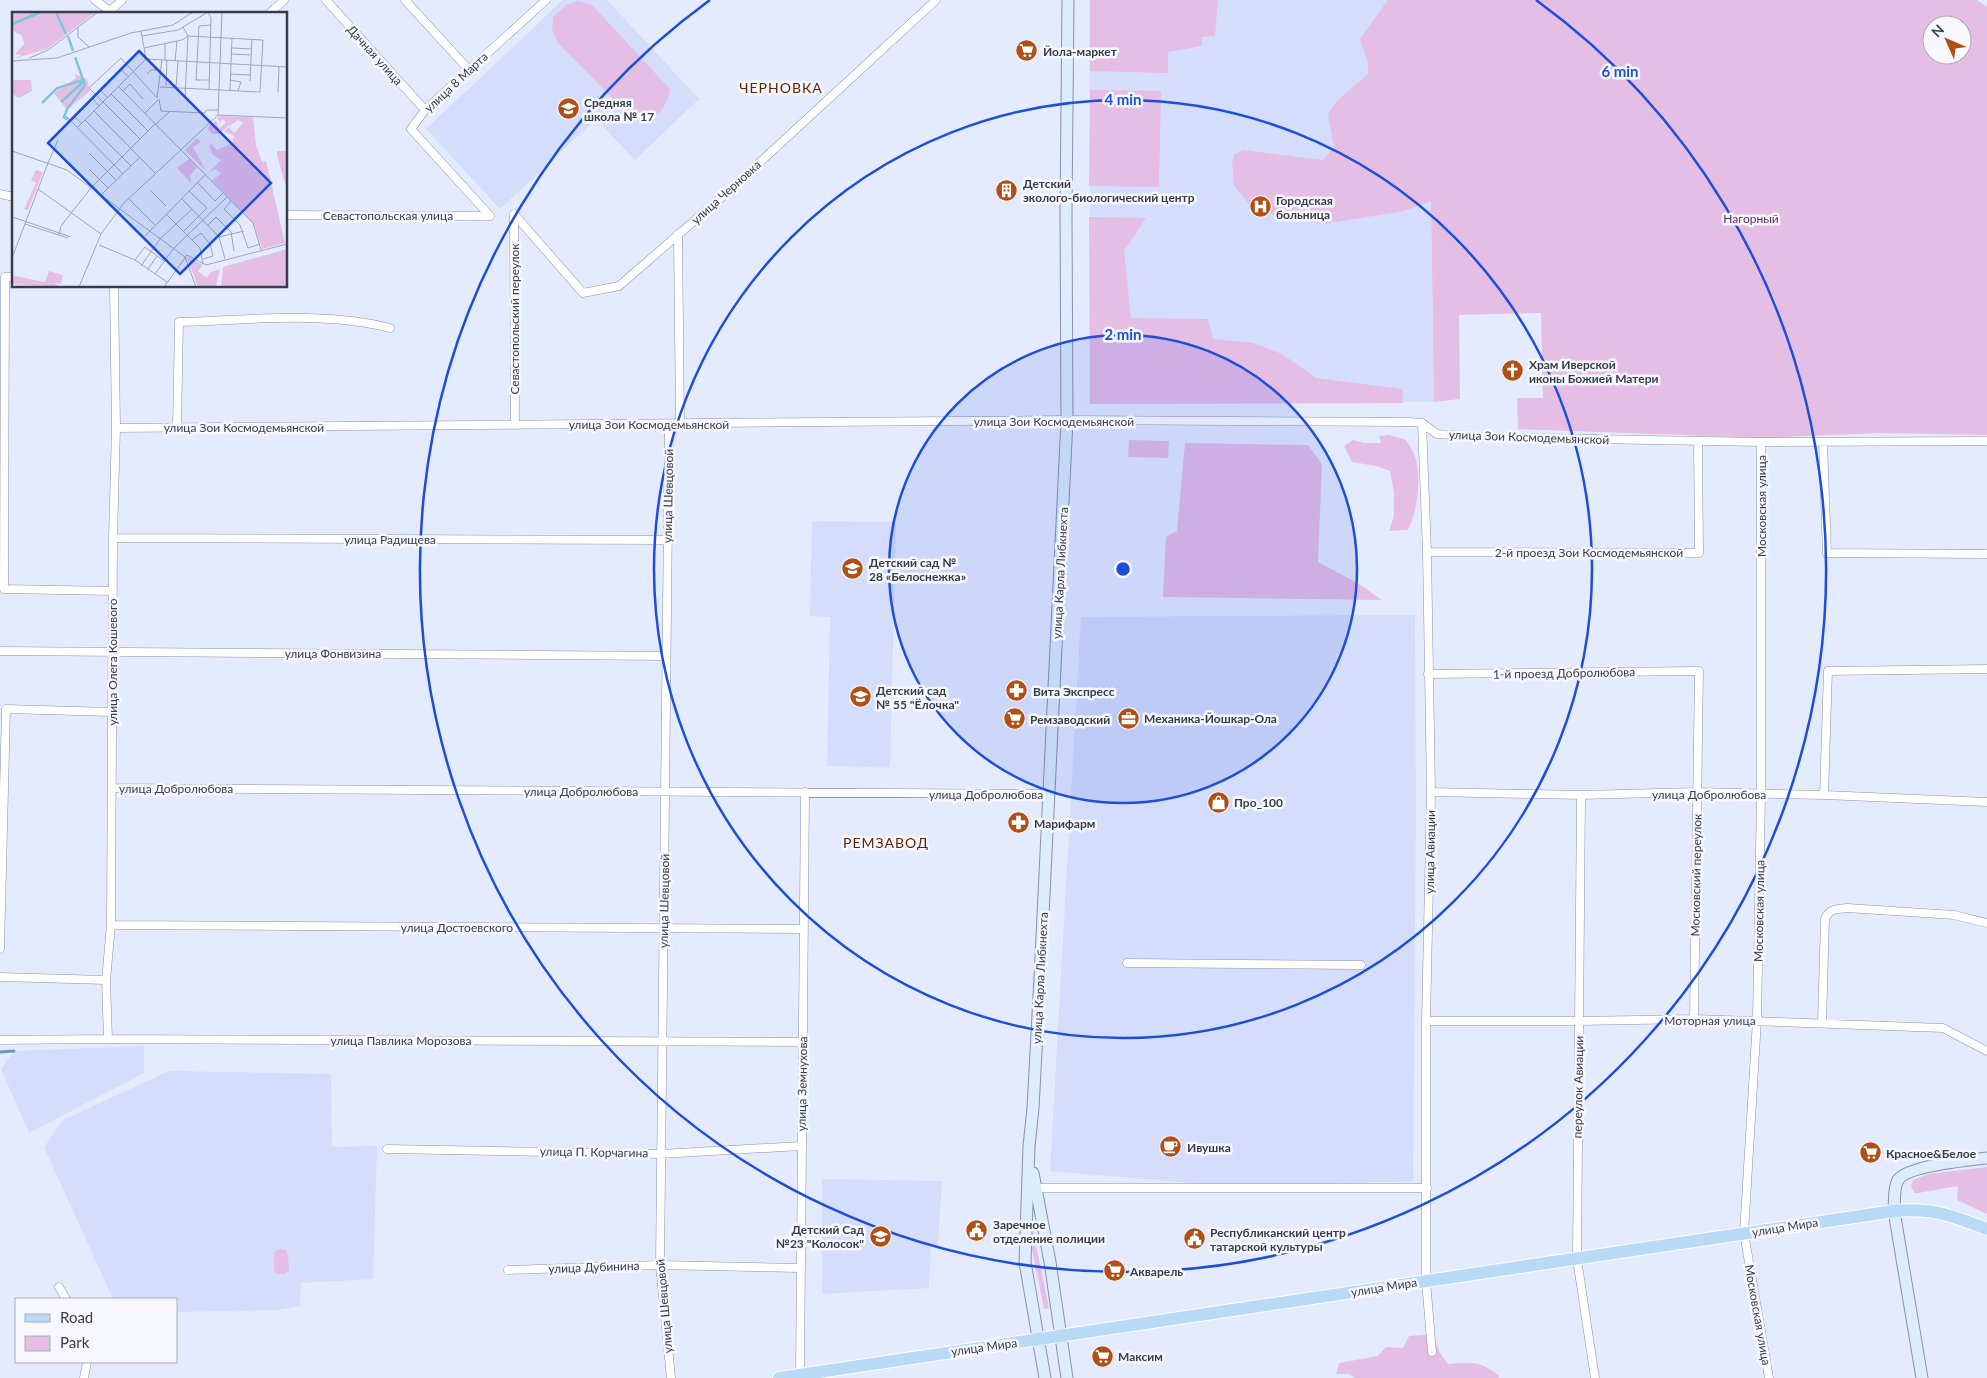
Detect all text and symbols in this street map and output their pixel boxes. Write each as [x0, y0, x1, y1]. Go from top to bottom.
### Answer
inset map [12, 12, 288, 288]
north arrow [1922, 15, 1972, 65]
text: N [1928, 21, 1947, 40]
street label: Дачная улица [344, 22, 406, 88]
supermarket icon: Йола-маркет [1015, 39, 1039, 63]
place label: Йола-маркет [1043, 44, 1118, 59]
street label: улица 8 Марта [421, 49, 491, 115]
text: 6 min [1601, 62, 1639, 80]
district label: ЧЕРНОВКА [739, 79, 823, 96]
text: 4 min [1104, 90, 1142, 108]
place label: Средняя школа № 17 [584, 95, 654, 124]
school or university icon: Средняя школа № 17 [556, 97, 580, 121]
street label: улица Черновка [688, 157, 764, 227]
place label: Детский эколого-биологический центр [1023, 176, 1195, 205]
building icon: Детский эколого-биологический центр [995, 178, 1019, 202]
place label: Городская больница [1276, 193, 1333, 222]
hospital icon: Городская больница [1248, 195, 1272, 219]
street label: Севастопольская улица [323, 208, 453, 223]
park label: Нагорный [1723, 211, 1779, 226]
street label: Севастопольский переулок [507, 243, 522, 395]
text: 2 min [1104, 325, 1142, 343]
place label: Храм Иверской иконы Божией Матери [1529, 357, 1659, 386]
church icon: Храм Иверской иконы Божией Матери [1501, 359, 1525, 383]
street label: улица Зои Космодемьянской [974, 414, 1134, 429]
street label: улица Зои Космодемьянской [569, 417, 729, 432]
street label: улица Зои Космодемьянской [164, 420, 324, 435]
street label: улица Зои Космодемьянской [1449, 427, 1610, 447]
street label: улица Шевцовой [660, 449, 676, 543]
street label: Московская улица [1754, 455, 1769, 557]
street label: улица Карла Либкнехта [1049, 507, 1071, 639]
street label: улица Радищева [344, 532, 436, 547]
street label: 2-й проезд Зои Космодемьянской [1495, 545, 1683, 560]
place label: Детский сад № 28 «Белоснежка» [869, 555, 966, 584]
school or university icon: Детский сад № 28 «Белоснежка» [841, 557, 865, 581]
centre of rings [1114, 560, 1132, 578]
street label: улица Олега Кошевого [105, 598, 120, 726]
street label: улица Фонвизина [285, 646, 381, 661]
street label: 1-й проезд Добролюбова [1493, 664, 1635, 682]
pharmacy icon: Вита Экспресс [1005, 679, 1029, 703]
place label: Детский сад № 55 "Ёлочка" [876, 683, 959, 712]
place label: Вита Экспресс [1033, 684, 1115, 699]
school or university icon: Детский сад № 55 "Ёлочка" [848, 685, 872, 709]
office icon: Механика-Йошкар-Ола [1116, 706, 1140, 730]
supermarket icon: Ремзаводский [1002, 707, 1026, 731]
place label: Механика-Йошкар-Ола [1144, 711, 1277, 726]
place label: Ремзаводский [1030, 712, 1110, 727]
street label: улица Добролюбова [119, 781, 233, 796]
street label: улица Добролюбова [524, 784, 638, 799]
street label: улица Добролюбова [929, 787, 1043, 802]
street label: улица Добролюбова [1652, 787, 1766, 802]
shop icon: Про_100 [1206, 790, 1230, 814]
place label: Про_100 [1234, 795, 1283, 810]
street label: улица Авиации [1422, 810, 1438, 894]
pharmacy icon: Марифарм [1006, 811, 1030, 835]
street label: Московский переулок [1687, 813, 1705, 936]
place label: Марифарм [1034, 816, 1095, 831]
district label: РЕМЗАВОД [843, 834, 929, 851]
street label: улица Шевцовой [656, 854, 672, 948]
street label: Московская улица [1751, 860, 1767, 962]
street label: улица Карла Либкнехта [1029, 912, 1051, 1044]
street label: улица Достоевского [401, 920, 513, 935]
street label: Моторная улица [1664, 1013, 1756, 1028]
street label: улица Павлика Морозова [331, 1033, 471, 1048]
street label: переулок Авиации [1570, 1035, 1586, 1138]
street label: улица Земнухова [794, 1036, 810, 1132]
cafe icon: Ивушка [1159, 1135, 1183, 1159]
place label: Ивушка [1187, 1140, 1231, 1155]
supermarket icon: Красное&Белое [1858, 1141, 1882, 1165]
street label: улица П. Корчагина [540, 1144, 648, 1160]
place label: Красное&Белое [1886, 1146, 1977, 1161]
street label: улица Мира [1751, 1214, 1819, 1240]
place label: Заречное отделение полиции [993, 1217, 1105, 1246]
public building icon: Заречное отделение полиции [965, 1219, 989, 1243]
place label: Детский Сад №23 "Колосок" [776, 1222, 864, 1251]
school or university icon: Детский Сад №23 "Колосок" [868, 1224, 892, 1248]
place label: Республиканский центр татарской культуры [1210, 1225, 1346, 1254]
public building icon: Республиканский центр татарской культуры [1182, 1227, 1206, 1251]
street label: улица Дубинина [548, 1258, 640, 1276]
street label: улица Шевцовой [652, 1258, 676, 1354]
supermarket icon: Акварель [1102, 1259, 1126, 1283]
place label: Акварель [1129, 1264, 1183, 1279]
street label: Московская улица [1742, 1264, 1774, 1367]
street label: улица Мира [1350, 1274, 1418, 1300]
legend [15, 1298, 178, 1363]
text: Road [60, 1308, 93, 1326]
text: Park [60, 1333, 90, 1351]
street label: улица Мира [950, 1335, 1018, 1359]
supermarket icon: Максим [1090, 1344, 1114, 1368]
place label: Максим [1118, 1349, 1163, 1364]

